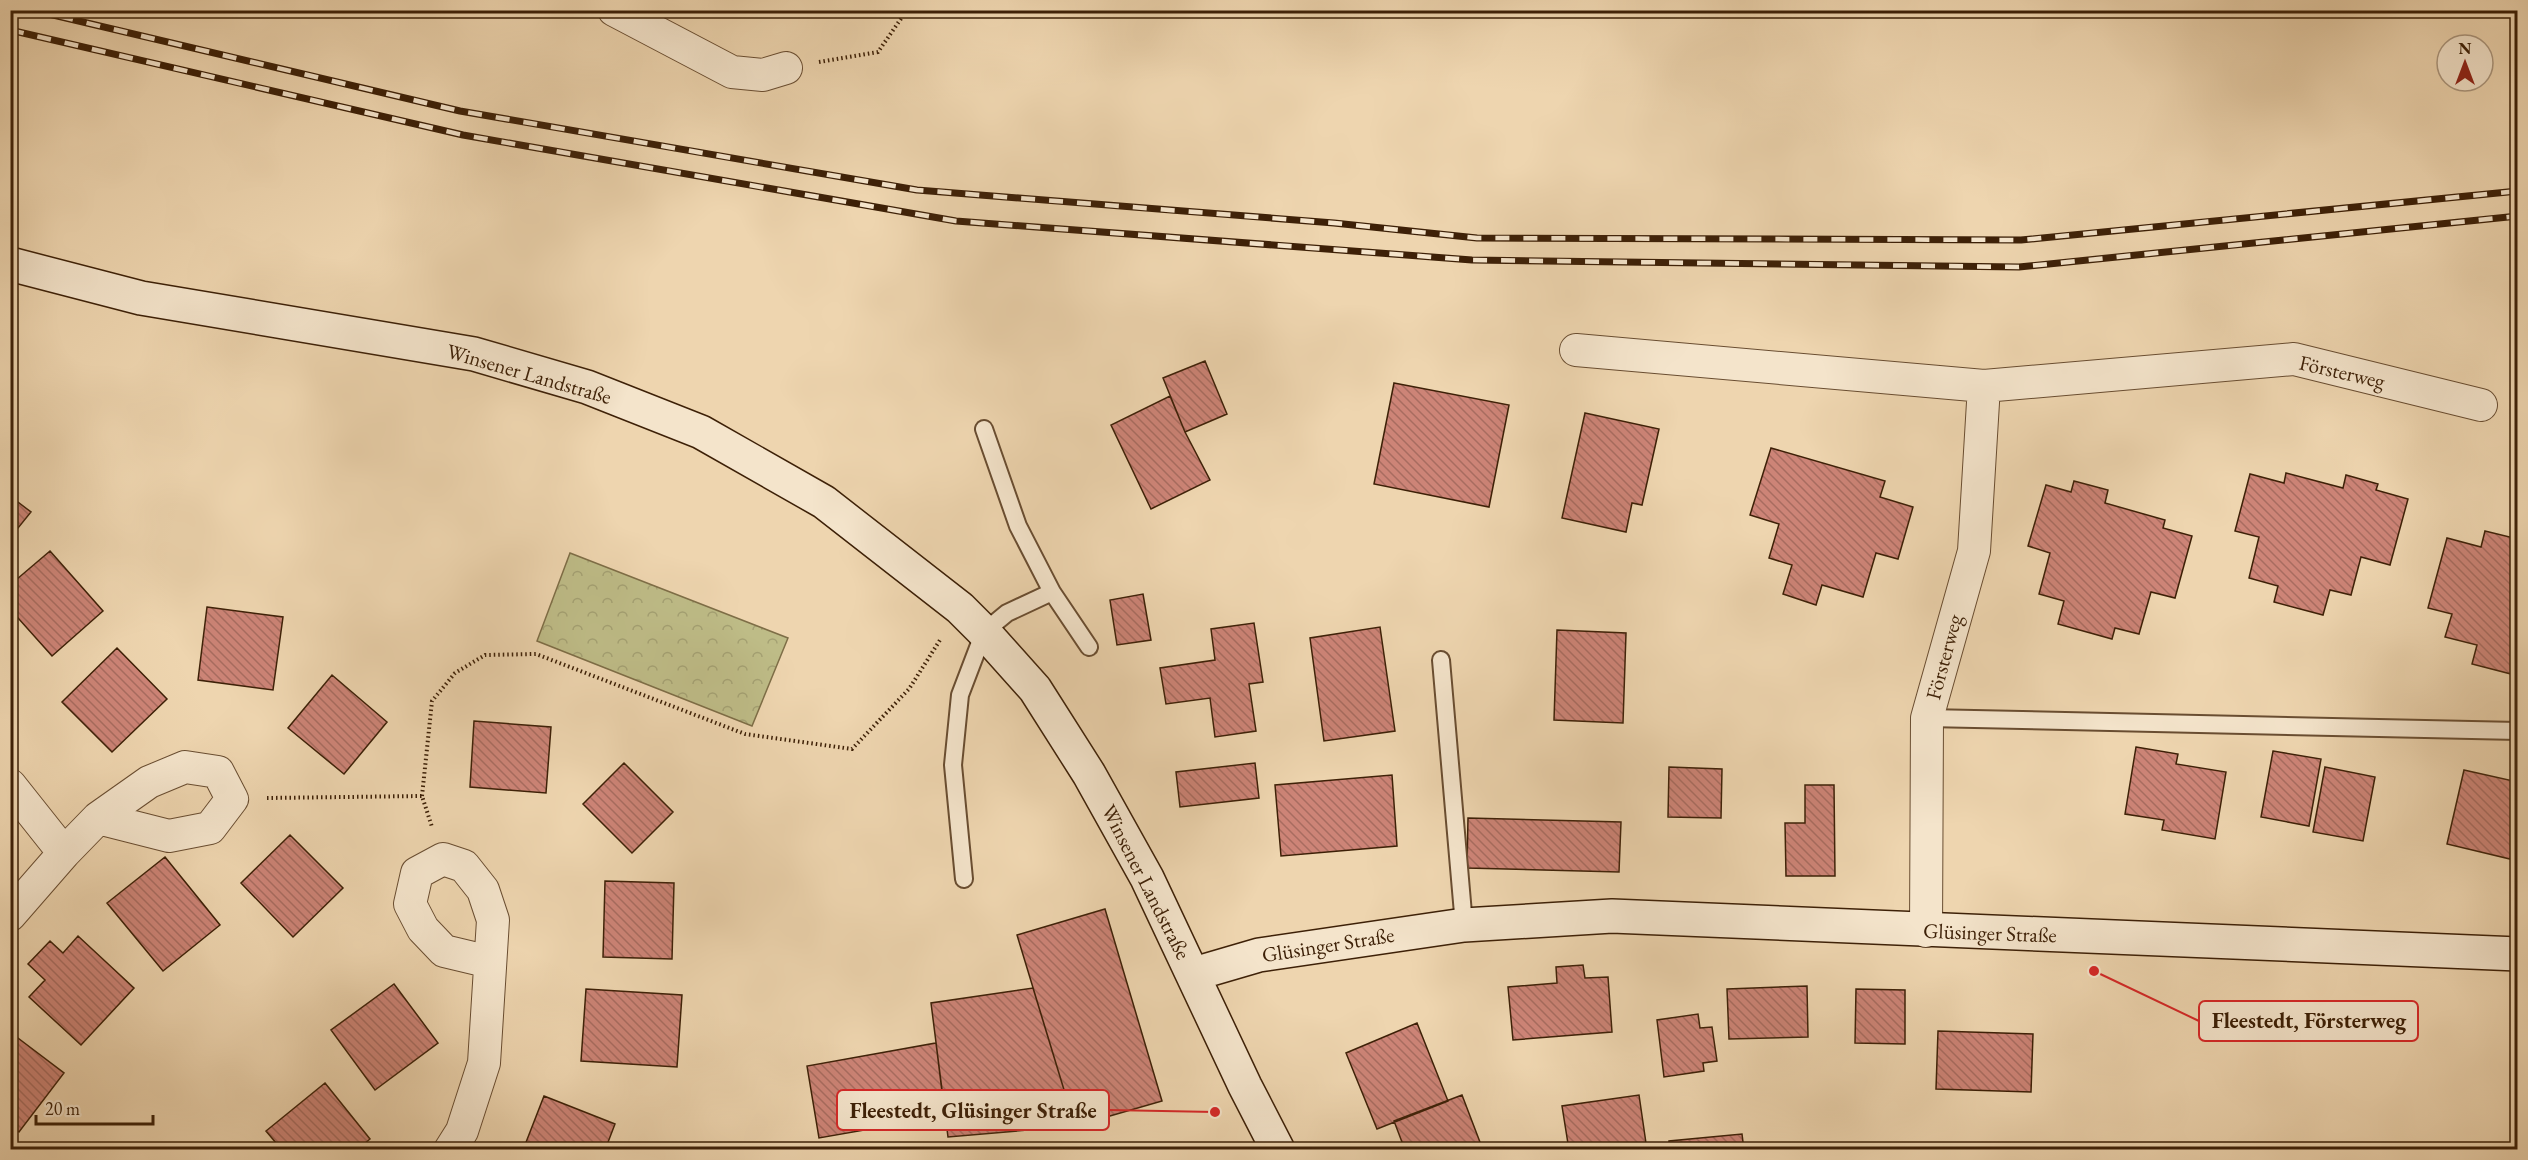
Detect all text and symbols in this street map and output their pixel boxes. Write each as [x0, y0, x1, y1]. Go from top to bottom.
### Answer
north arrow [2435, 33, 2495, 93]
text: N [2459, 38, 2472, 59]
street label: Winsener Landstraße [444, 337, 615, 410]
street label: Försterweg [2297, 349, 2389, 395]
street label: Försterweg [1919, 610, 1968, 703]
street label: Winsener Landstraße [1096, 800, 1197, 964]
street label: Glüsinger Straße [1923, 917, 2057, 948]
street label: Glüsinger Straße [1260, 921, 1396, 968]
callout: Fleestedt, Försterweg [2199, 1001, 2418, 1041]
text: Fleestedt, Försterweg [2212, 1006, 2407, 1035]
scale bar [36, 1088, 153, 1126]
callout: Fleestedt, Glüsinger Straße [837, 1090, 1109, 1130]
text: Fleestedt, Glüsinger Straße [849, 1096, 1097, 1125]
text: 20 m [45, 1097, 80, 1120]

